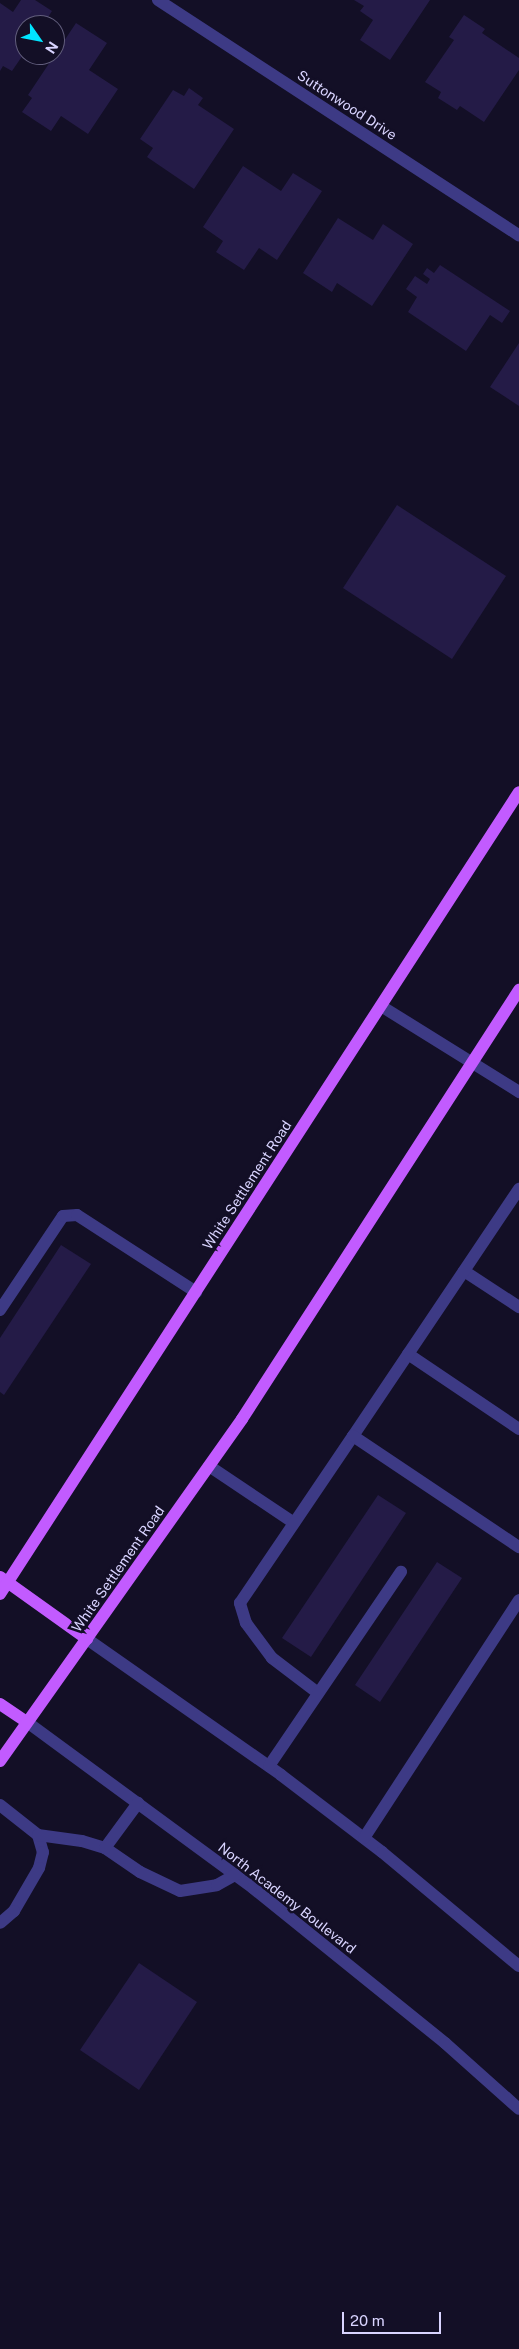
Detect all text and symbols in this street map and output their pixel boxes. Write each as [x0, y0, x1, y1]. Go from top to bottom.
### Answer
north arrow [15, 15, 65, 65]
text: N [42, 39, 61, 57]
street label: Suttonwood Drive [294, 67, 400, 143]
street label: White Settlement Road [199, 1117, 295, 1253]
street label: White Settlement Road [68, 1503, 168, 1635]
street label: North Academy Boulevard [215, 1839, 359, 1957]
scale bar [344, 2302, 443, 2334]
text: 20 m [350, 2312, 385, 2329]

